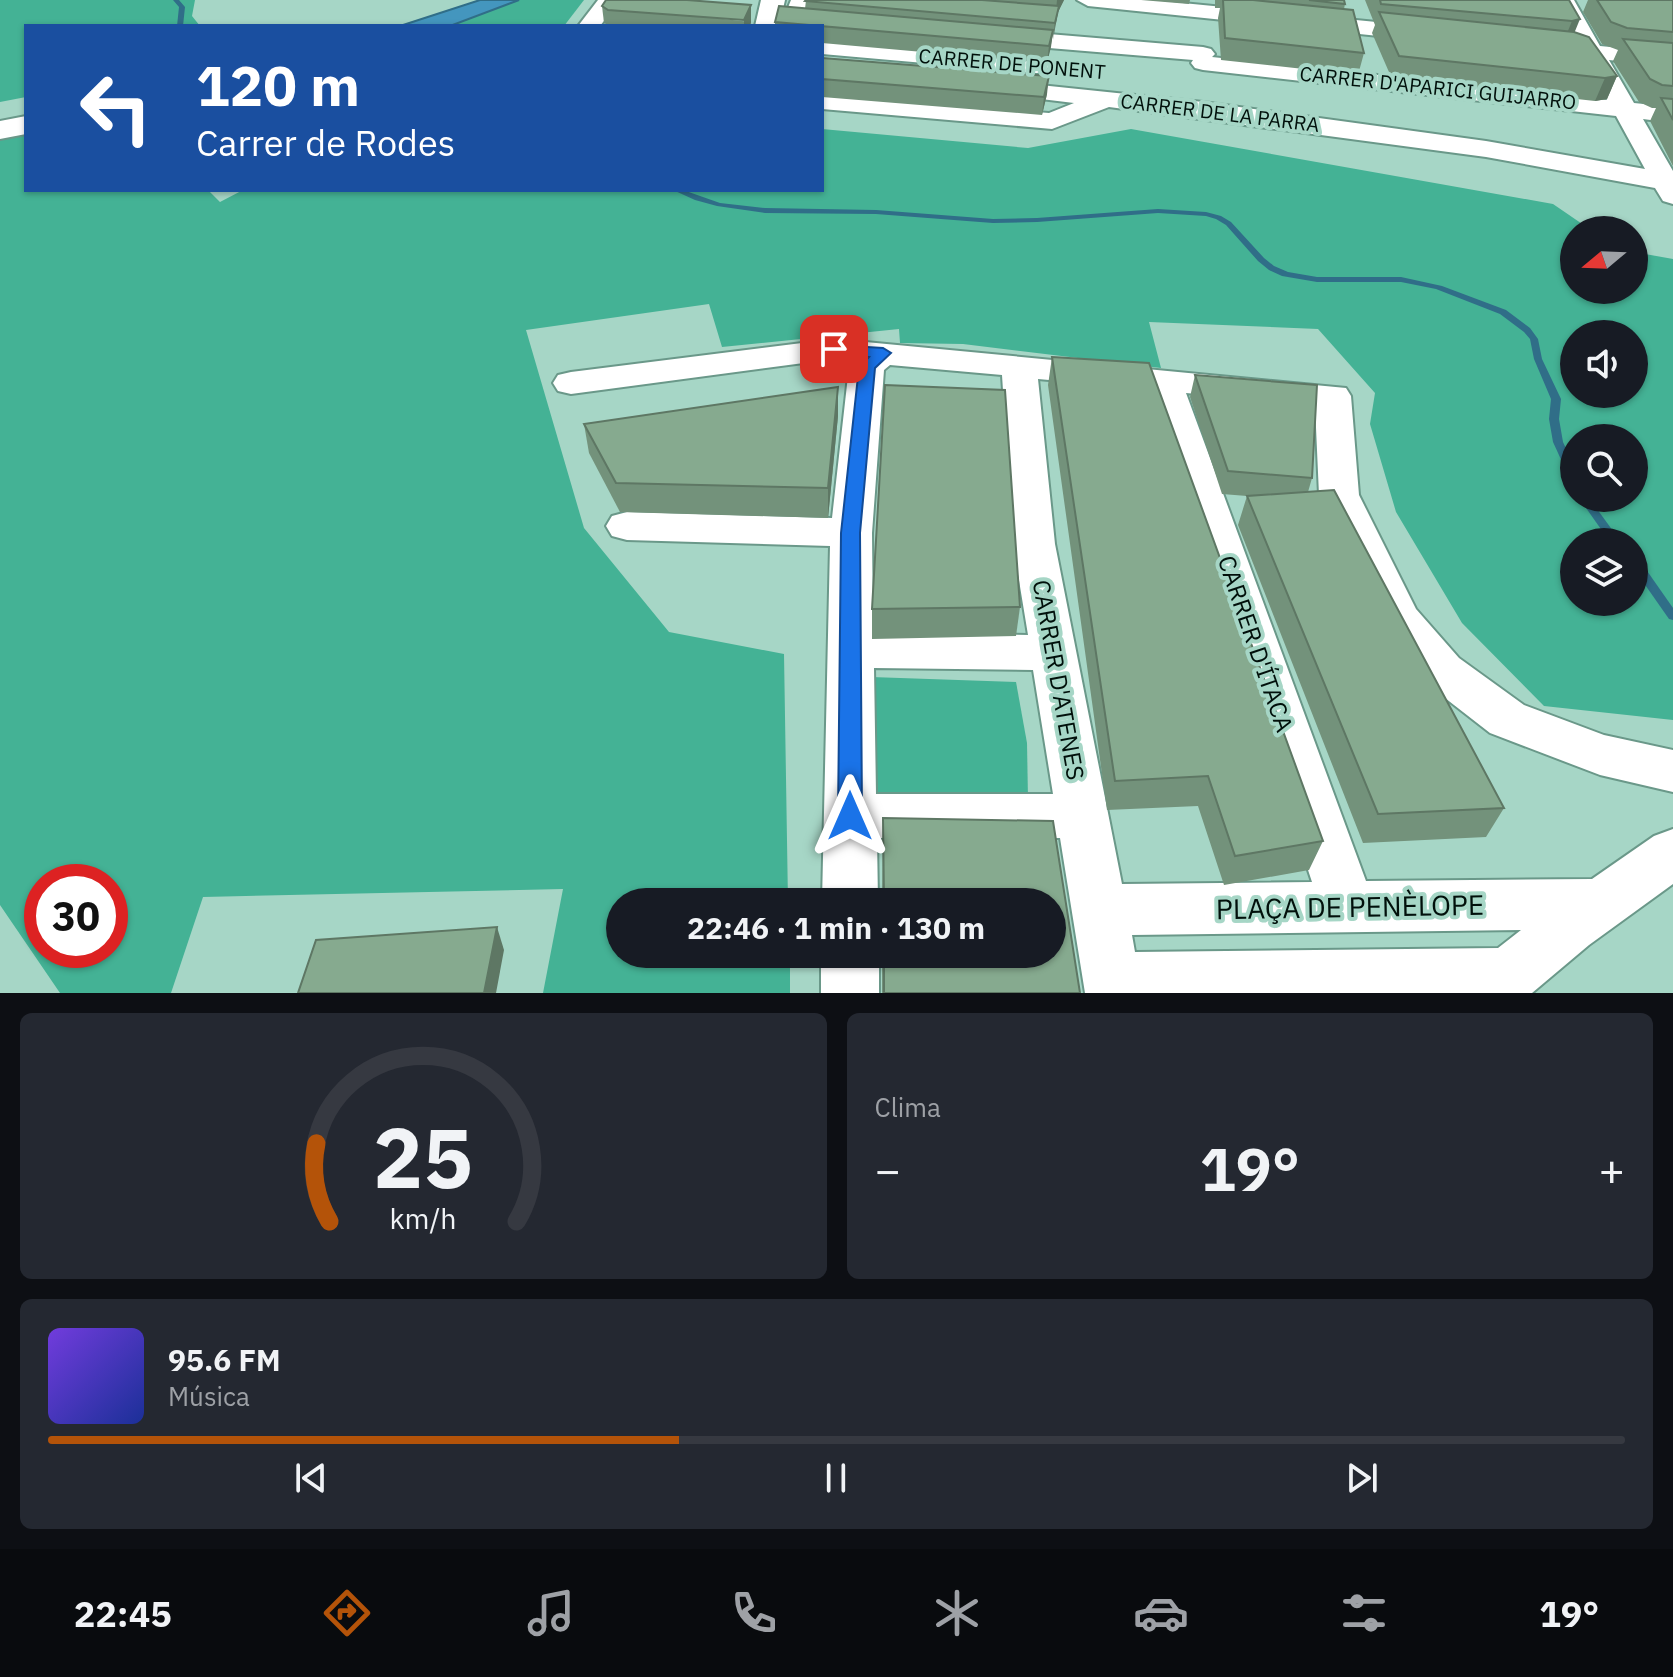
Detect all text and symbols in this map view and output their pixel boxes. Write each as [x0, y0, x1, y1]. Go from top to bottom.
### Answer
street label: CARRER DE PONENT [917, 42, 1107, 85]
text: 120 m [196, 49, 360, 121]
icon: left [64, 56, 168, 160]
street label: CARRER D'APARICI GUIJARRO [1298, 60, 1578, 115]
street label: CARRER DE LA PARRA [1119, 87, 1321, 138]
text: Carrer de Rodes [196, 119, 455, 166]
north arrow [1560, 216, 1648, 304]
map controls [1560, 216, 1648, 616]
pin [800, 315, 868, 383]
button: sound [1560, 320, 1648, 408]
icon: arrive [812, 327, 856, 371]
button: search [1560, 424, 1648, 512]
button: layers [1560, 528, 1648, 616]
street label: CARRER D'ÍTACA [1211, 551, 1301, 736]
street label: CARRER D'ATENES [1026, 577, 1092, 783]
position arrow [808, 774, 892, 858]
speed limit sign: 30 [24, 864, 128, 968]
street label: PLAÇA DE PENÈLOPE [1215, 886, 1485, 927]
text: 22:46 · 1 min · 130 m [687, 908, 985, 947]
text: Clima [875, 1090, 941, 1124]
text: 25 [373, 1103, 473, 1211]
text: 19° [1200, 1129, 1300, 1208]
text: − [875, 1141, 901, 1198]
text: + [1599, 1141, 1625, 1198]
text: km/h [390, 1200, 457, 1237]
text: 95.6 FM [168, 1340, 281, 1379]
text: Música [168, 1379, 250, 1413]
icon: previous [289, 1456, 333, 1500]
icon: pause [814, 1456, 858, 1500]
icon: next [1340, 1456, 1384, 1500]
icon: directions [319, 1585, 375, 1641]
icon: music [523, 1585, 579, 1641]
icon: phone [726, 1585, 782, 1641]
icon: climate [929, 1585, 985, 1641]
icon: car [1133, 1585, 1189, 1641]
icon: filters [1336, 1585, 1392, 1641]
text: 22:45 [74, 1590, 172, 1637]
text: 19° [1539, 1590, 1599, 1637]

